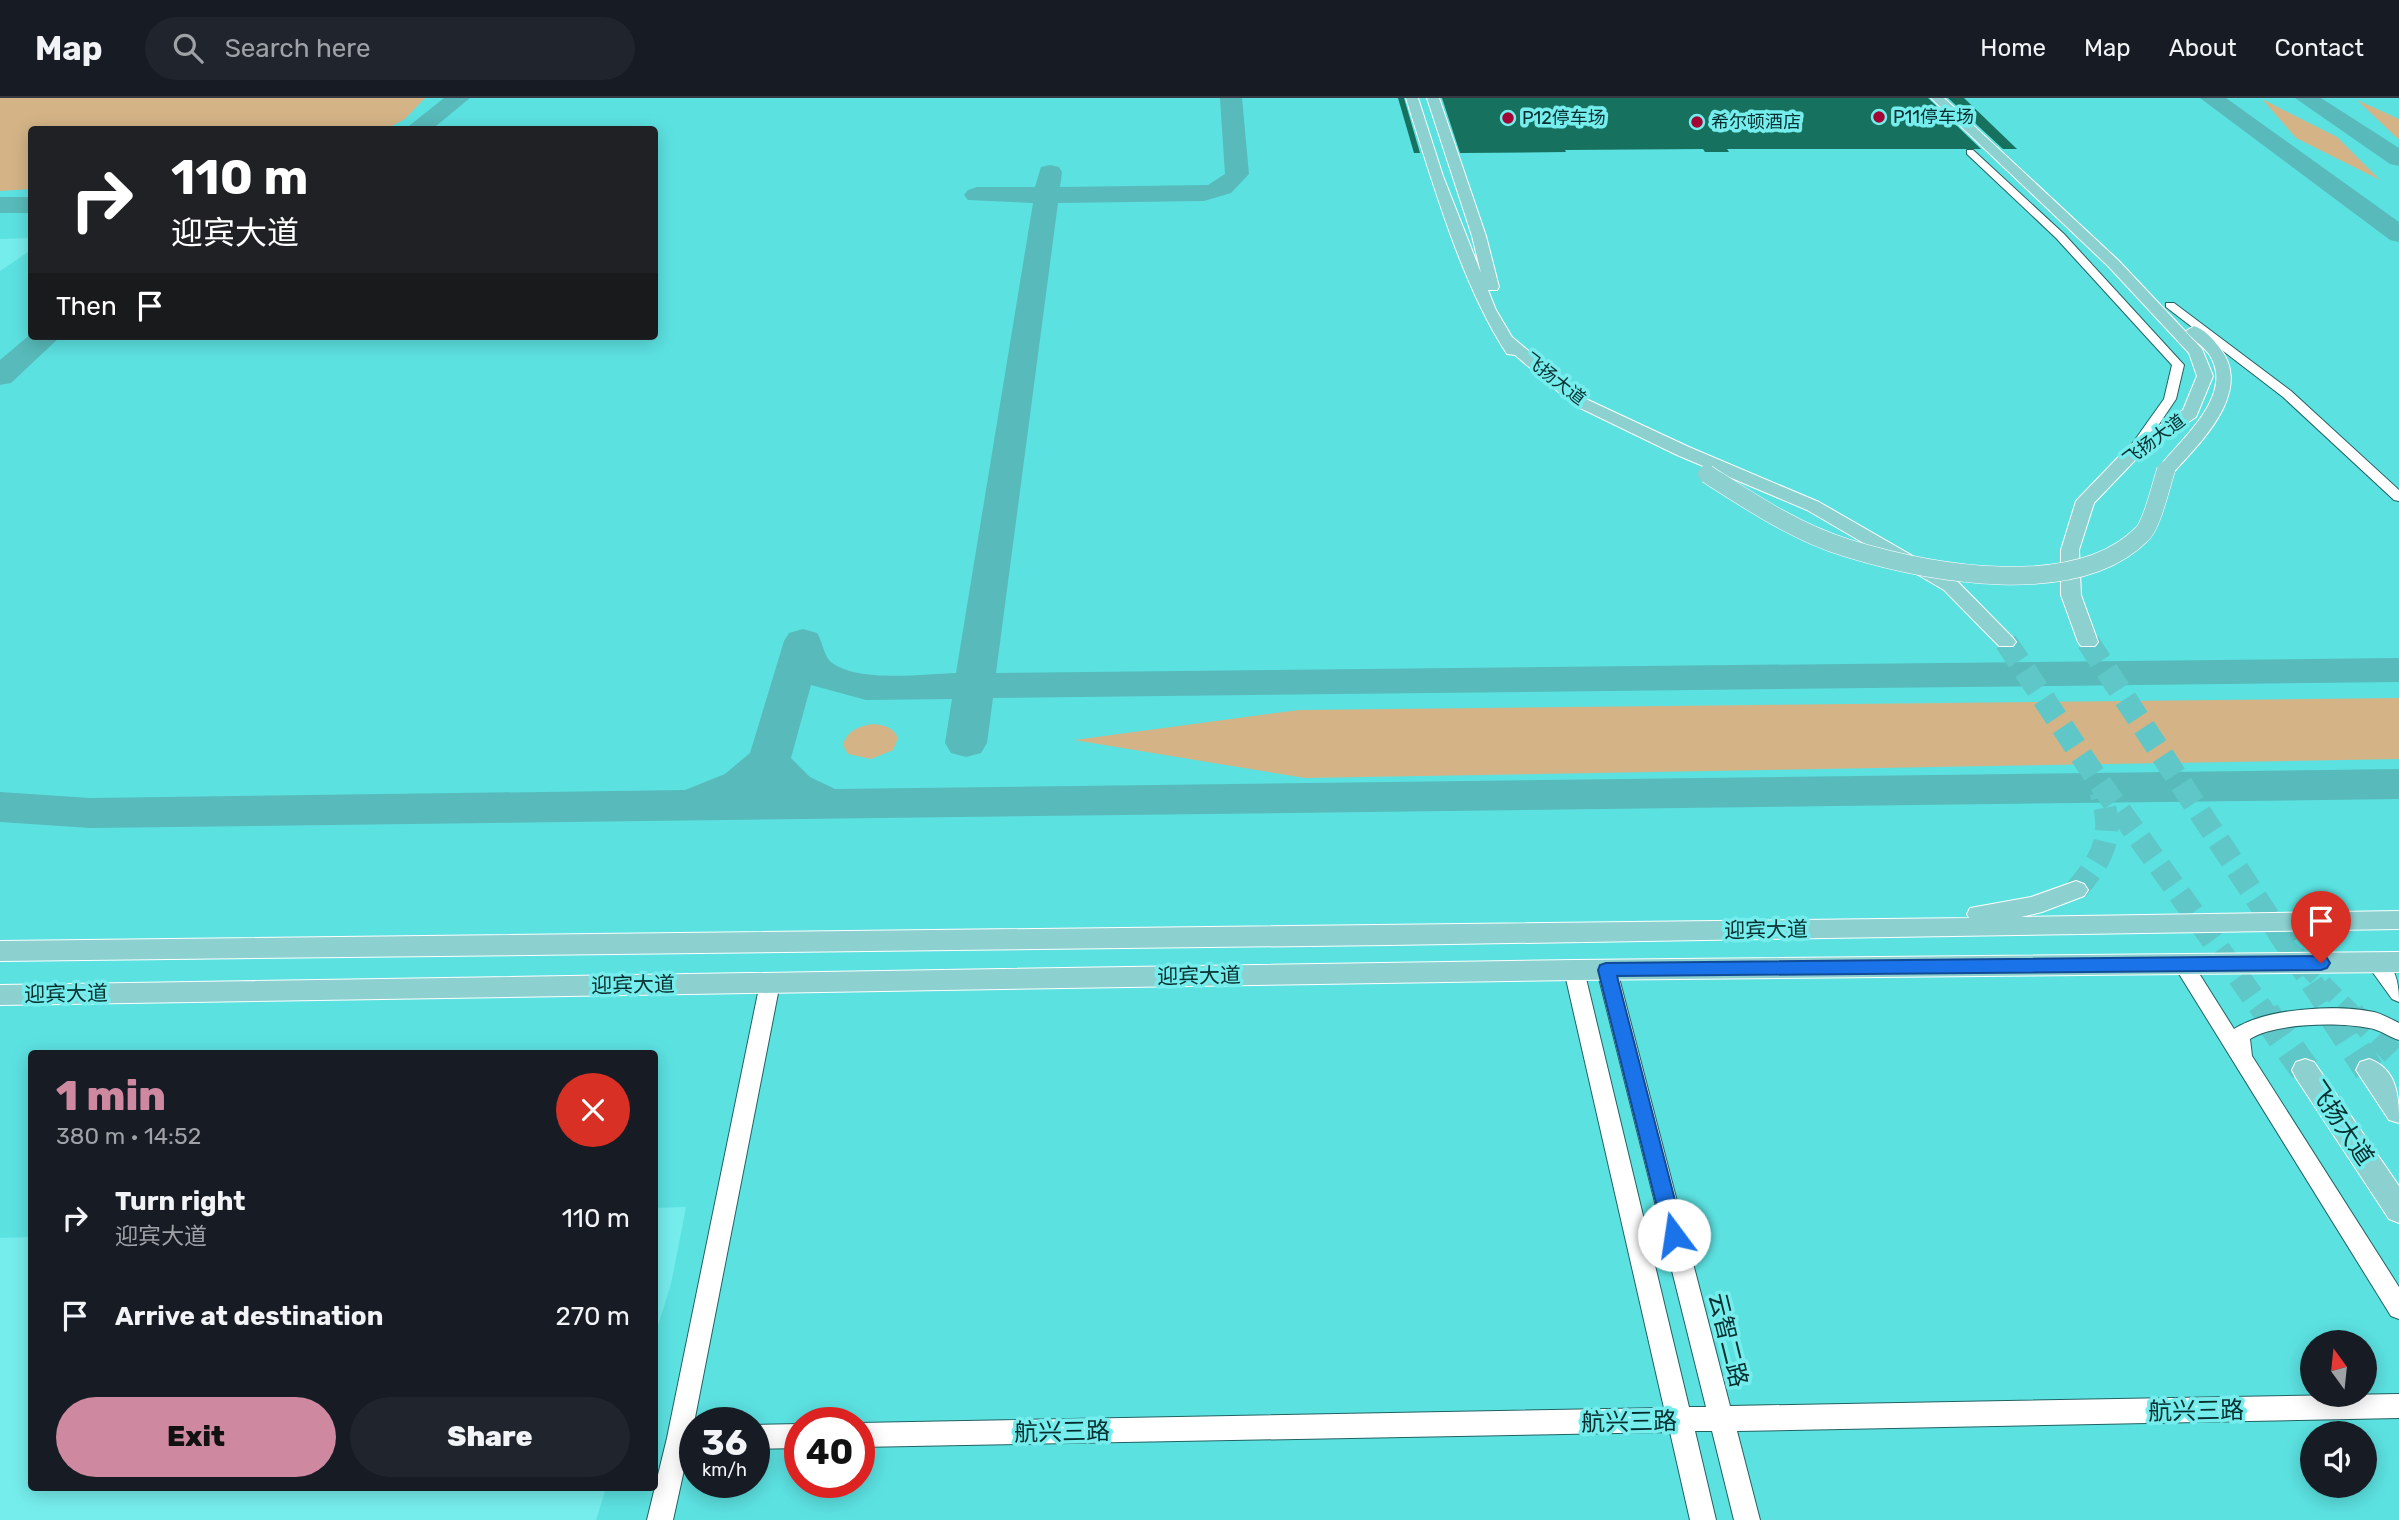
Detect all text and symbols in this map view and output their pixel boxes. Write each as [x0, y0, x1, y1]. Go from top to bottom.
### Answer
search box [145, 17, 635, 80]
text: Map [35, 29, 103, 68]
icon: search [169, 29, 207, 67]
text: Search here [225, 33, 370, 64]
text: Home [1980, 34, 2046, 62]
text: Map [2084, 34, 2131, 62]
text: About [2169, 34, 2237, 62]
text: Contact [2275, 34, 2364, 62]
place label: P11停车场 [1893, 106, 1974, 128]
place label: P12停车场 [1522, 107, 1606, 129]
marker: P11停车场 [1871, 109, 1887, 125]
marker: P12停车场 [1500, 110, 1516, 126]
place label: 希尔顿酒店 [1711, 111, 1801, 133]
marker: 希尔顿酒店 [1689, 114, 1705, 130]
text: 110 m [171, 148, 308, 206]
icon: right [56, 154, 147, 245]
text: 迎宾大道 [171, 214, 299, 252]
icon: arrive [131, 287, 169, 325]
text: Then [56, 291, 117, 322]
street label: 飞扬大道 [1520, 348, 1590, 410]
street label: 飞扬大道 [2119, 410, 2189, 470]
pin [2291, 891, 2351, 963]
icon: arrive [2302, 902, 2340, 940]
street label: 迎宾大道 [1724, 916, 1808, 943]
street label: 迎宾大道 [1157, 962, 1241, 989]
street label: 迎宾大道 [591, 971, 675, 998]
street label: 迎宾大道 [24, 980, 108, 1007]
text: 1 min [56, 1071, 166, 1121]
button: close [556, 1073, 630, 1147]
street label: 飞扬大道 [2303, 1075, 2379, 1171]
text: 380 m · 14:52 [56, 1122, 201, 1150]
text: Turn right [115, 1186, 245, 1217]
position arrow [1637, 1198, 1711, 1272]
icon: right [56, 1199, 94, 1237]
text: 110 m [562, 1203, 630, 1234]
text: 迎宾大道 [115, 1222, 207, 1250]
street label: 云智二路 [1703, 1290, 1753, 1390]
icon: arrive [56, 1297, 94, 1335]
text: Arrive at destination [115, 1301, 383, 1332]
text: 270 m [555, 1301, 630, 1332]
north arrow [2300, 1330, 2376, 1407]
map controls [2300, 1330, 2377, 1498]
street label: 航兴三路 [2148, 1396, 2244, 1426]
button: Exit [56, 1397, 336, 1477]
button: Share [350, 1397, 630, 1477]
speed limit sign: 40 [784, 1407, 875, 1498]
street label: 航兴三路 [1581, 1407, 1677, 1437]
street label: 航兴三路 [1014, 1417, 1110, 1447]
button: sound [2300, 1421, 2377, 1498]
text: 36 [702, 1422, 747, 1464]
text: km/h [702, 1459, 747, 1481]

